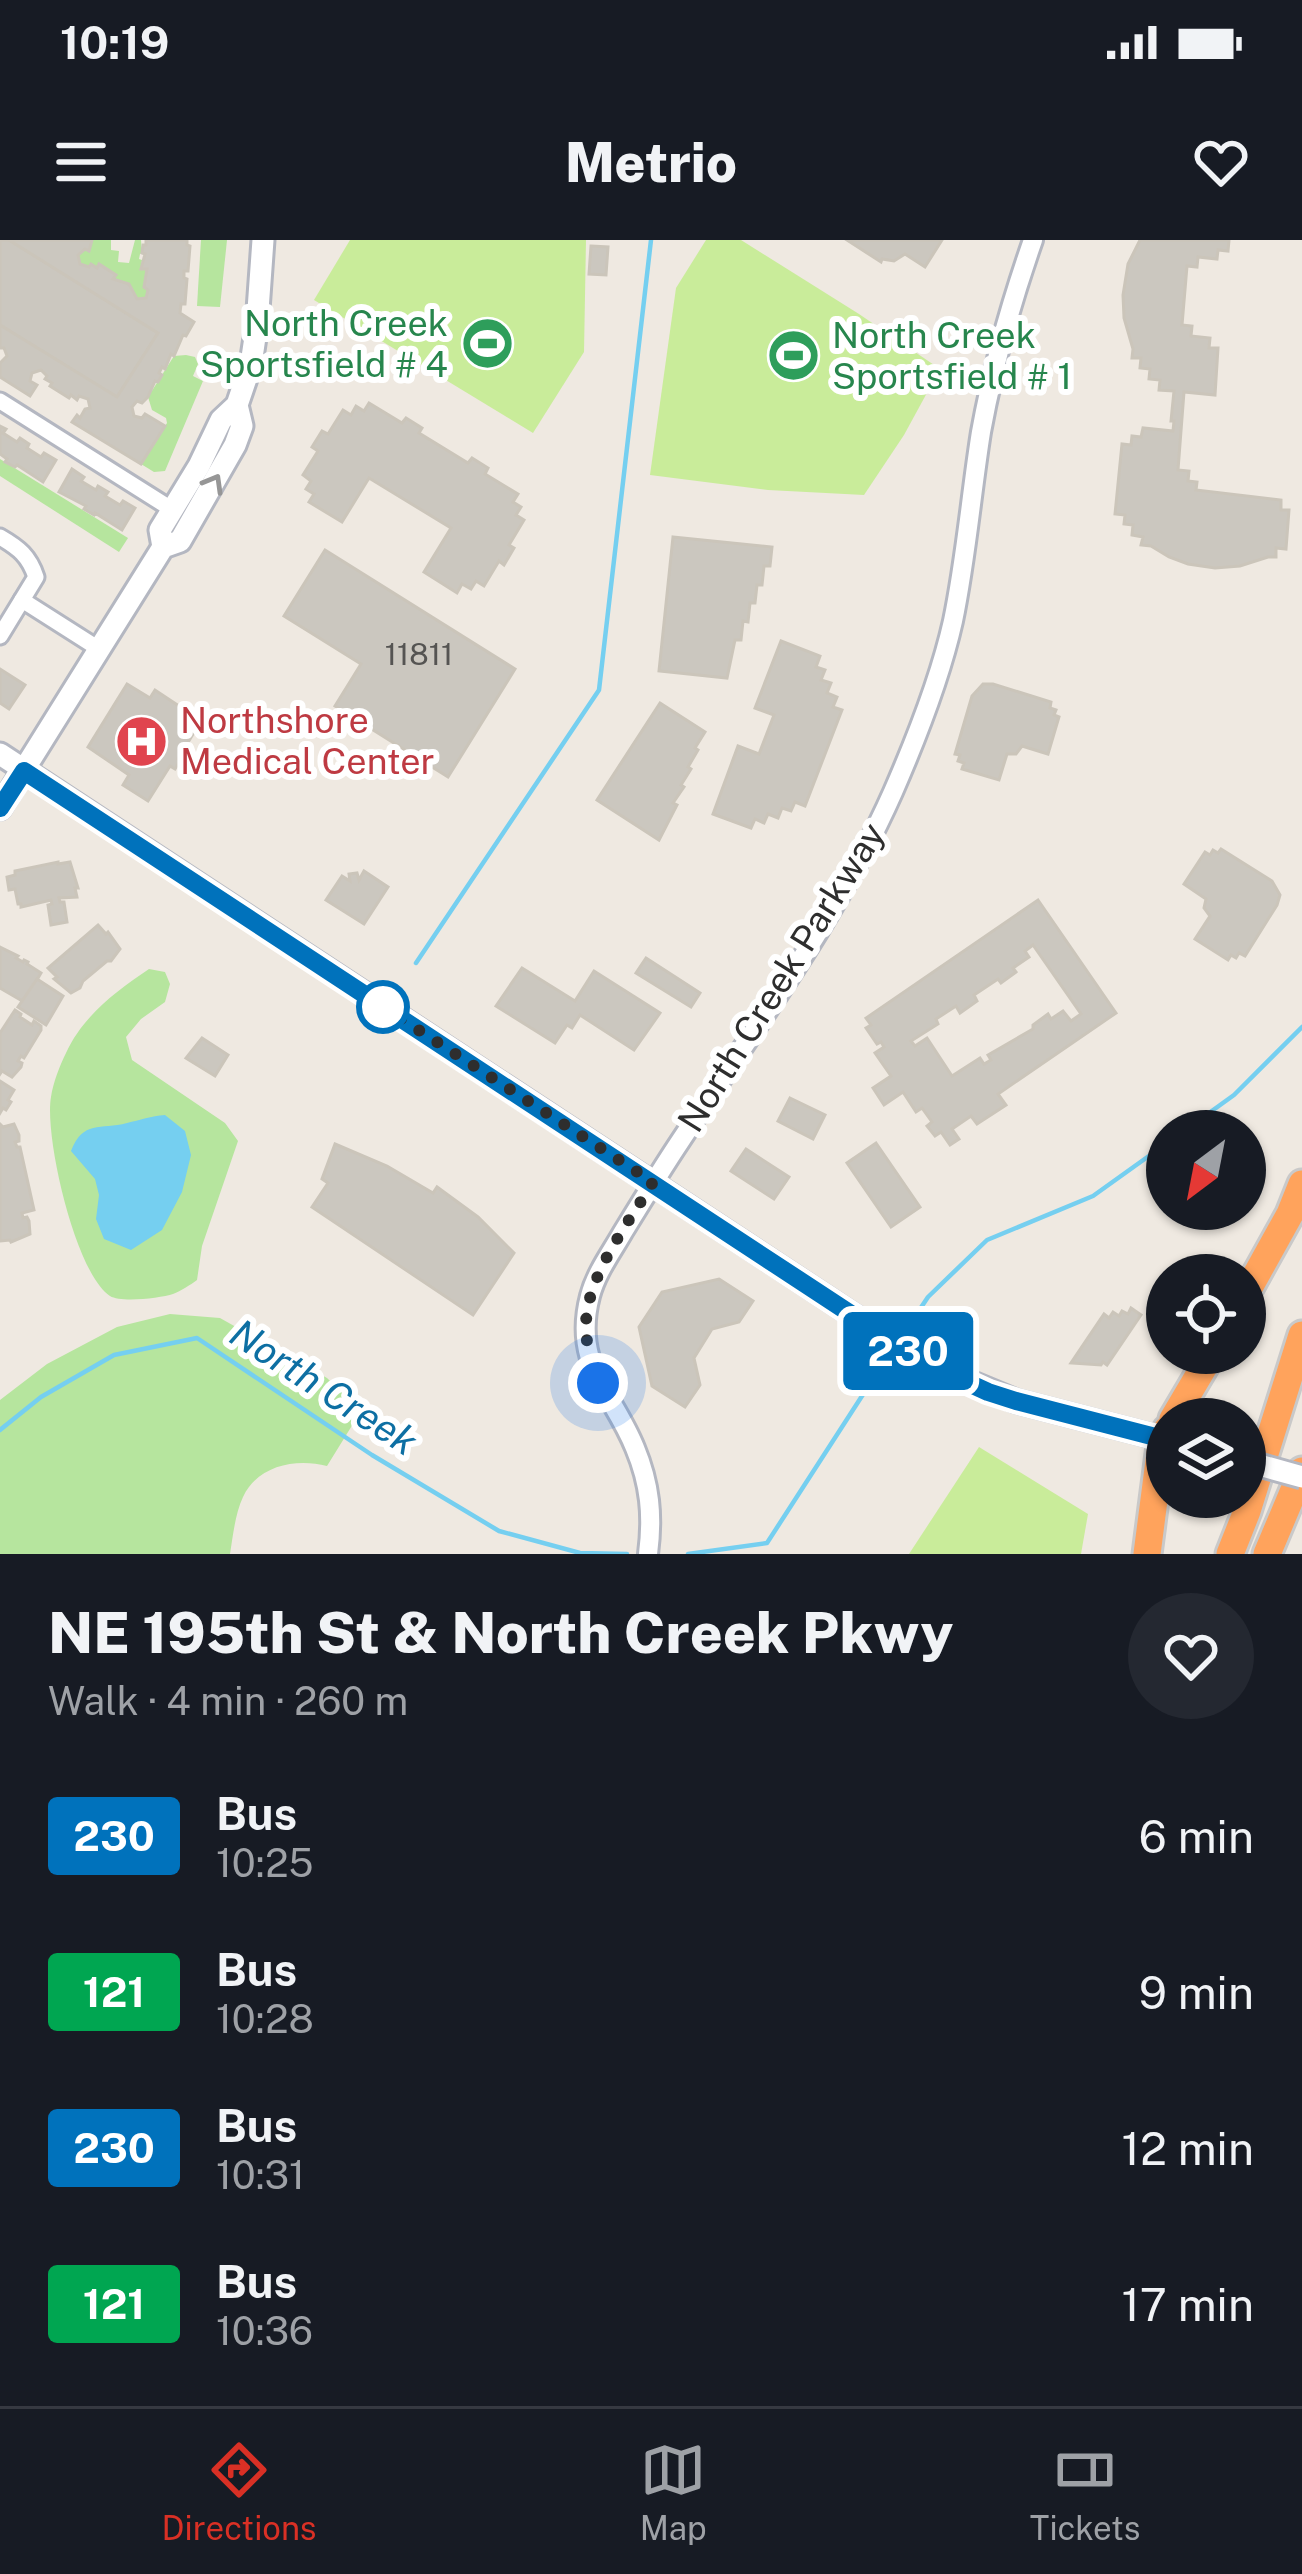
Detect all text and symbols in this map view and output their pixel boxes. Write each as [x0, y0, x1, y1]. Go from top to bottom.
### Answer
text: 10:19 [60, 16, 169, 69]
icon: menu [48, 129, 114, 195]
icon: heart [1188, 129, 1254, 195]
text: Metrio [565, 131, 737, 194]
place label: North Creek Sportsfield # 4 [200, 302, 448, 385]
place label: North Creek Sportsfield # 1 [832, 314, 1072, 397]
sports icon: North Creek Sportsfield # 4 [459, 316, 515, 372]
sports icon: North Creek Sportsfield # 1 [765, 328, 821, 384]
one-way arrow [200, 474, 223, 496]
house number: 11811 [385, 636, 453, 672]
place label: Northshore Medical Center [180, 699, 435, 782]
hospital icon: Northshore Medical Center [113, 713, 169, 769]
street label: North Creek Parkway [669, 815, 893, 1139]
unlabelled marker [358, 982, 408, 1032]
north arrow [1146, 1110, 1266, 1230]
map controls [1146, 1110, 1266, 1518]
button: locate [1146, 1254, 1266, 1374]
water label: North Creek [222, 1310, 426, 1464]
line badge: 230 [839, 1312, 977, 1390]
text: 230 [867, 1326, 949, 1375]
your location [568, 1353, 628, 1413]
button: layers [1146, 1398, 1266, 1518]
button: heart [1128, 1593, 1254, 1719]
text: NE 195th St & North Creek Pkwy [48, 1599, 953, 1666]
text: Walk · 4 min · 260 m [48, 1678, 408, 1724]
text: Bus [216, 1787, 297, 1840]
text: 6 min [1139, 1810, 1254, 1863]
text: 230 [73, 1811, 155, 1860]
text: 10:25 [216, 1840, 314, 1886]
text: Bus [216, 1943, 297, 1996]
text: 9 min [1139, 1966, 1254, 2019]
text: 121 [83, 1967, 145, 2016]
text: 10:28 [216, 1996, 314, 2042]
text: Bus [216, 2099, 297, 2152]
text: 12 min [1122, 2122, 1254, 2175]
text: 230 [73, 2123, 155, 2172]
text: 10:31 [216, 2152, 305, 2198]
text: Bus [216, 2255, 297, 2308]
text: 17 min [1121, 2278, 1254, 2331]
text: 121 [83, 2279, 145, 2328]
text: 10:36 [216, 2308, 313, 2354]
tab: Directions [162, 2437, 317, 2547]
tab: Map [640, 2437, 707, 2547]
tab: Tickets [1030, 2437, 1140, 2547]

